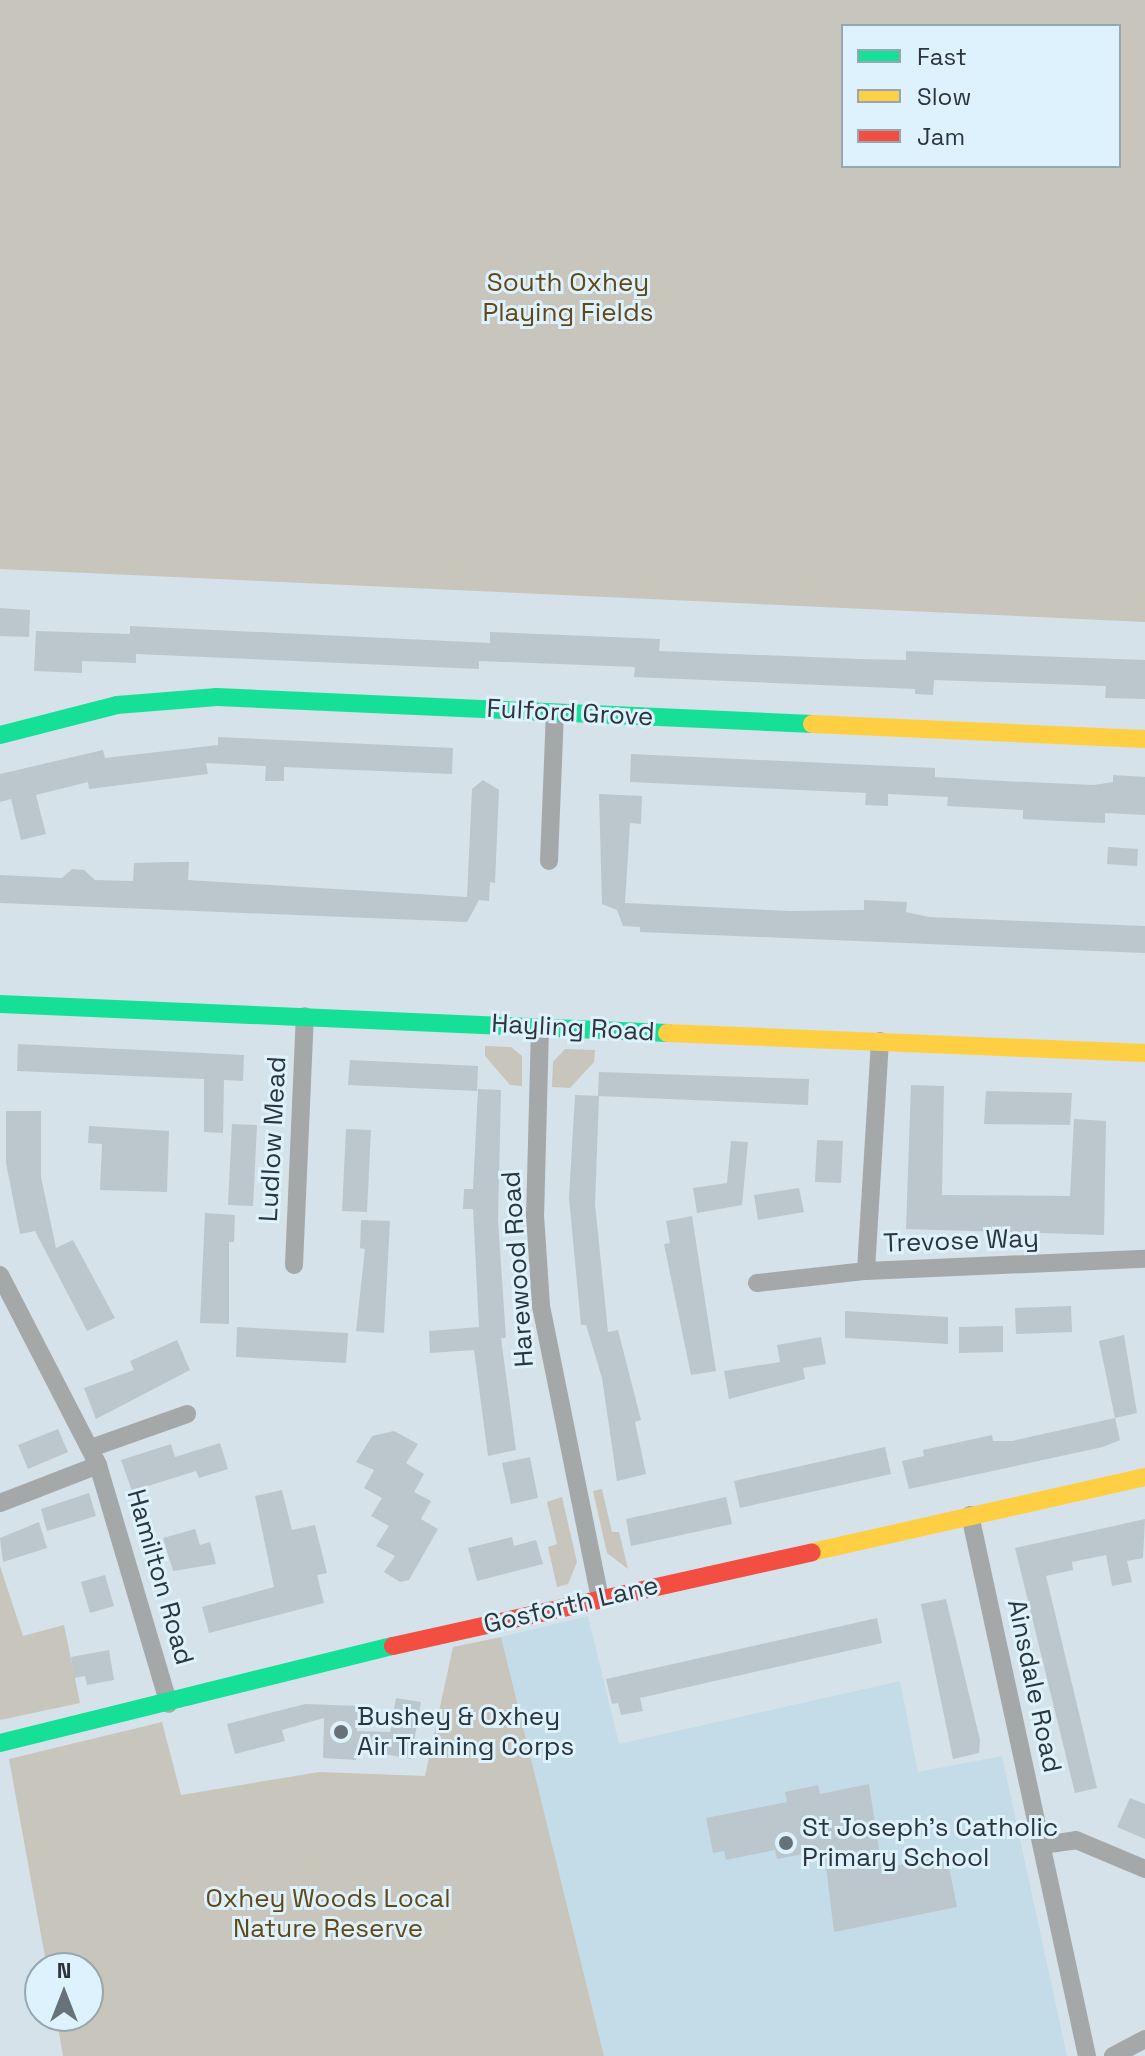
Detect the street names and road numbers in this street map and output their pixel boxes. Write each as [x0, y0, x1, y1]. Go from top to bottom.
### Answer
street label: Fulford Grove [486, 693, 654, 733]
street label: Hayling Road [491, 1008, 655, 1048]
street label: Ludlow Mead [253, 1055, 293, 1223]
street label: Harewood Road [496, 1170, 540, 1368]
street label: Trevose Way [883, 1223, 1039, 1259]
street label: Hamilton Road [120, 1486, 200, 1668]
street label: Gosforth Lane [481, 1570, 661, 1640]
street label: Ainsdale Road [1000, 1597, 1068, 1775]

